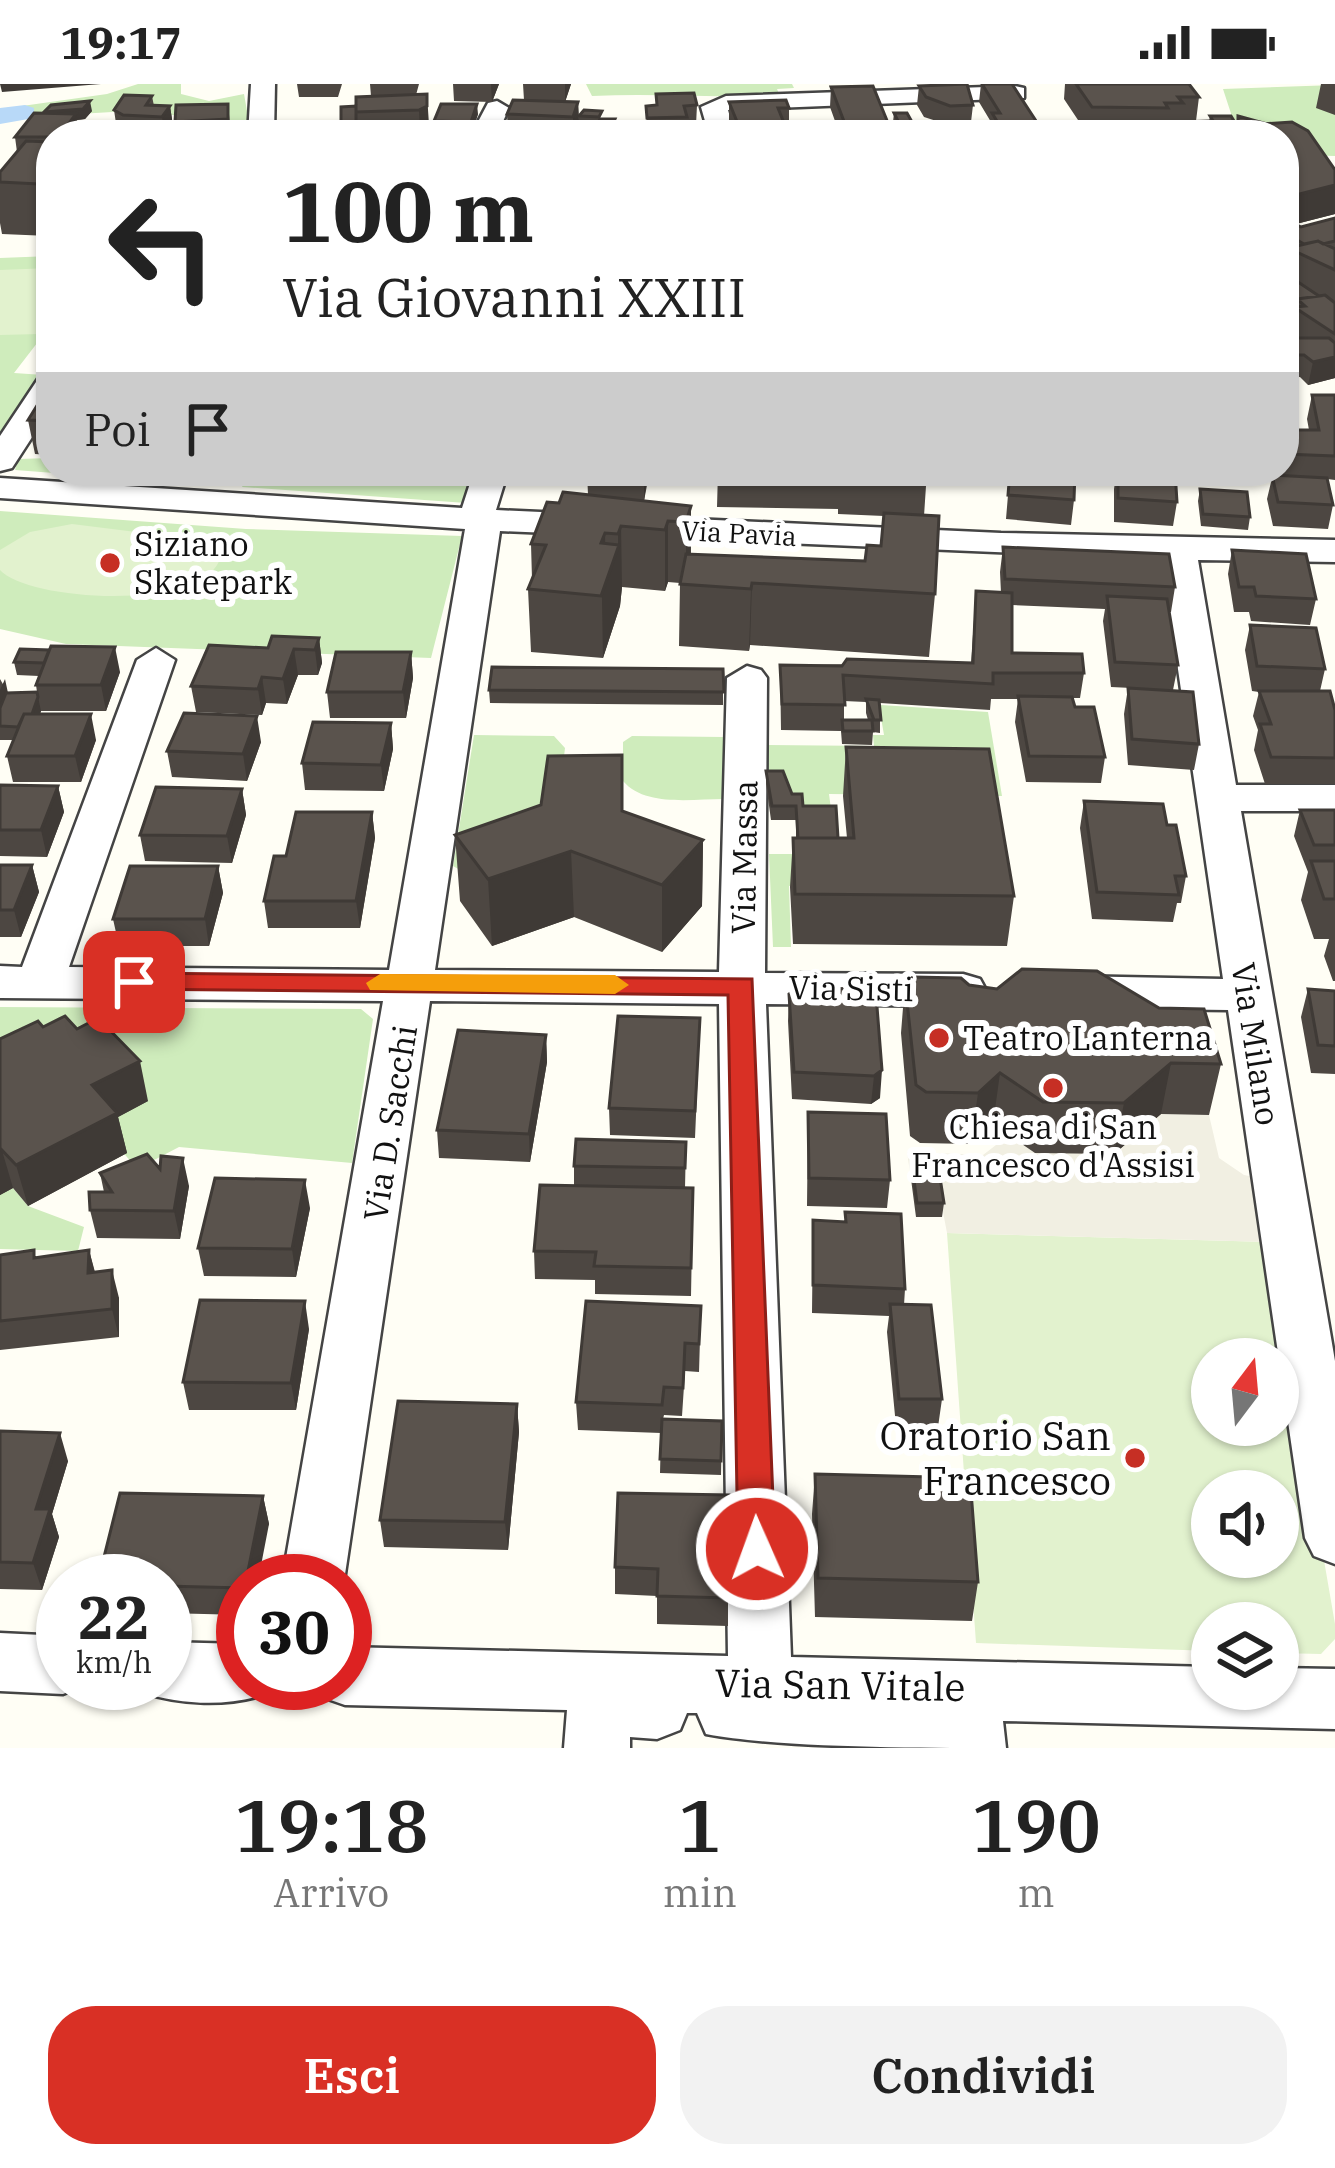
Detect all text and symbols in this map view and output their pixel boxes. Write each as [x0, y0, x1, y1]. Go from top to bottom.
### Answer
text: 19:17 [60, 13, 182, 71]
text: 100 m [282, 156, 534, 265]
icon: left [84, 168, 240, 324]
text: Via Giovanni XXIII [282, 262, 746, 332]
icon: arrive [175, 396, 241, 462]
text: Poi [84, 400, 151, 458]
street label: Via Pavia [681, 512, 798, 553]
place label: Siziano Skatepark [134, 522, 292, 603]
marker: Siziano Skatepark [97, 550, 123, 576]
street label: Via Massa [721, 780, 766, 934]
pin [83, 931, 185, 1033]
icon: arrive [101, 949, 167, 1015]
street label: Via Milano [1222, 960, 1291, 1128]
street label: Via Sisti [788, 965, 914, 1010]
place label: Teatro Lanterna [963, 1016, 1213, 1059]
street label: Via D. Sacchi [353, 1022, 426, 1224]
marker: Teatro Lanterna [926, 1025, 952, 1051]
marker: Chiesa di San Francesco d'Assisi [1040, 1075, 1066, 1101]
place label: Chiesa di San Francesco d'Assisi [911, 1105, 1195, 1186]
north arrow [1191, 1338, 1299, 1446]
map controls [1191, 1338, 1299, 1710]
place label: Oratorio San Francesco [879, 1410, 1111, 1506]
marker: Oratorio San Francesco [1122, 1445, 1148, 1471]
button: sound [1191, 1470, 1299, 1578]
position arrow [694, 1486, 820, 1612]
speed limit sign: 30 [216, 1554, 372, 1710]
text: 22 [78, 1577, 150, 1656]
button: layers [1191, 1602, 1299, 1710]
text: km/h [76, 1642, 152, 1681]
street label: Via San Vitale [714, 1657, 966, 1712]
text: 19:18 [234, 1778, 428, 1872]
text: 1 [678, 1778, 721, 1872]
text: 190 [971, 1778, 1101, 1872]
text: Arrivo [273, 1867, 389, 1918]
text: min [663, 1867, 737, 1918]
text: m [1017, 1867, 1055, 1918]
button: Esci [48, 2006, 656, 2144]
button: Condividi [680, 2006, 1287, 2144]

